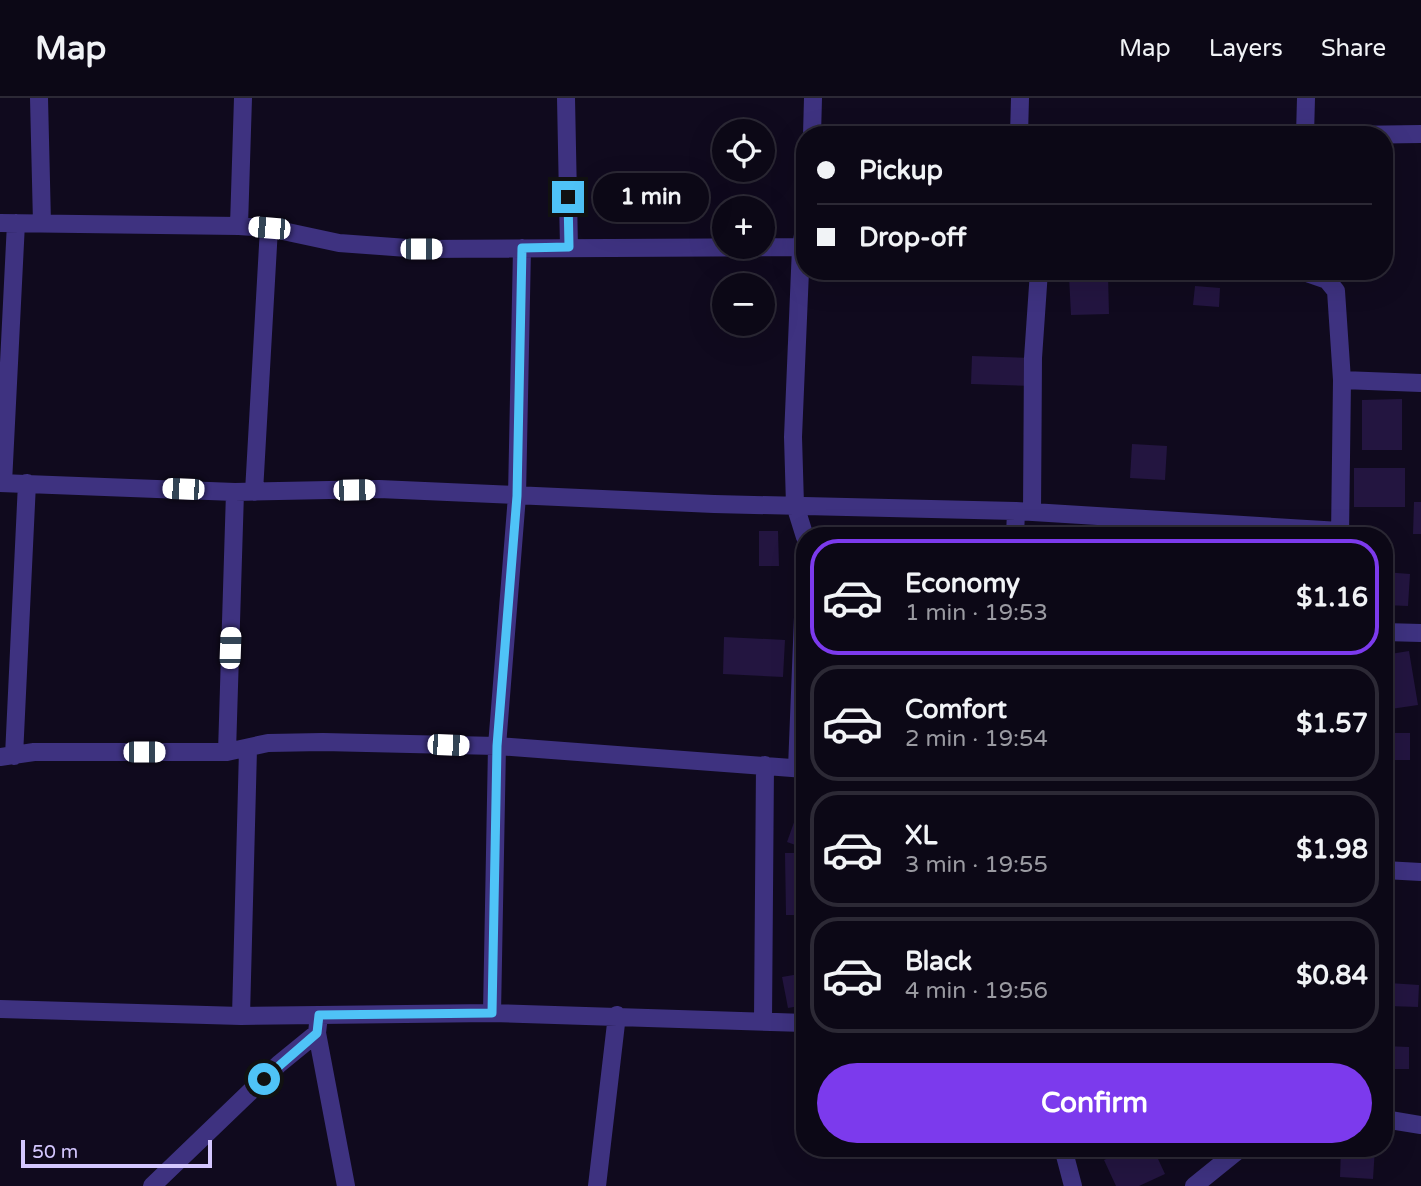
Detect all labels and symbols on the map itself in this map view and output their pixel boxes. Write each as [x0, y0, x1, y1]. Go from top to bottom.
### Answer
callout: 1 min [592, 172, 708, 222]
route end [552, 181, 584, 213]
car [248, 216, 291, 240]
car [401, 239, 443, 260]
car [162, 478, 205, 500]
car [333, 479, 376, 501]
car [219, 627, 242, 669]
car [427, 734, 470, 756]
car [124, 742, 166, 763]
route start [248, 1063, 280, 1095]
scale bar [21, 1137, 212, 1169]

